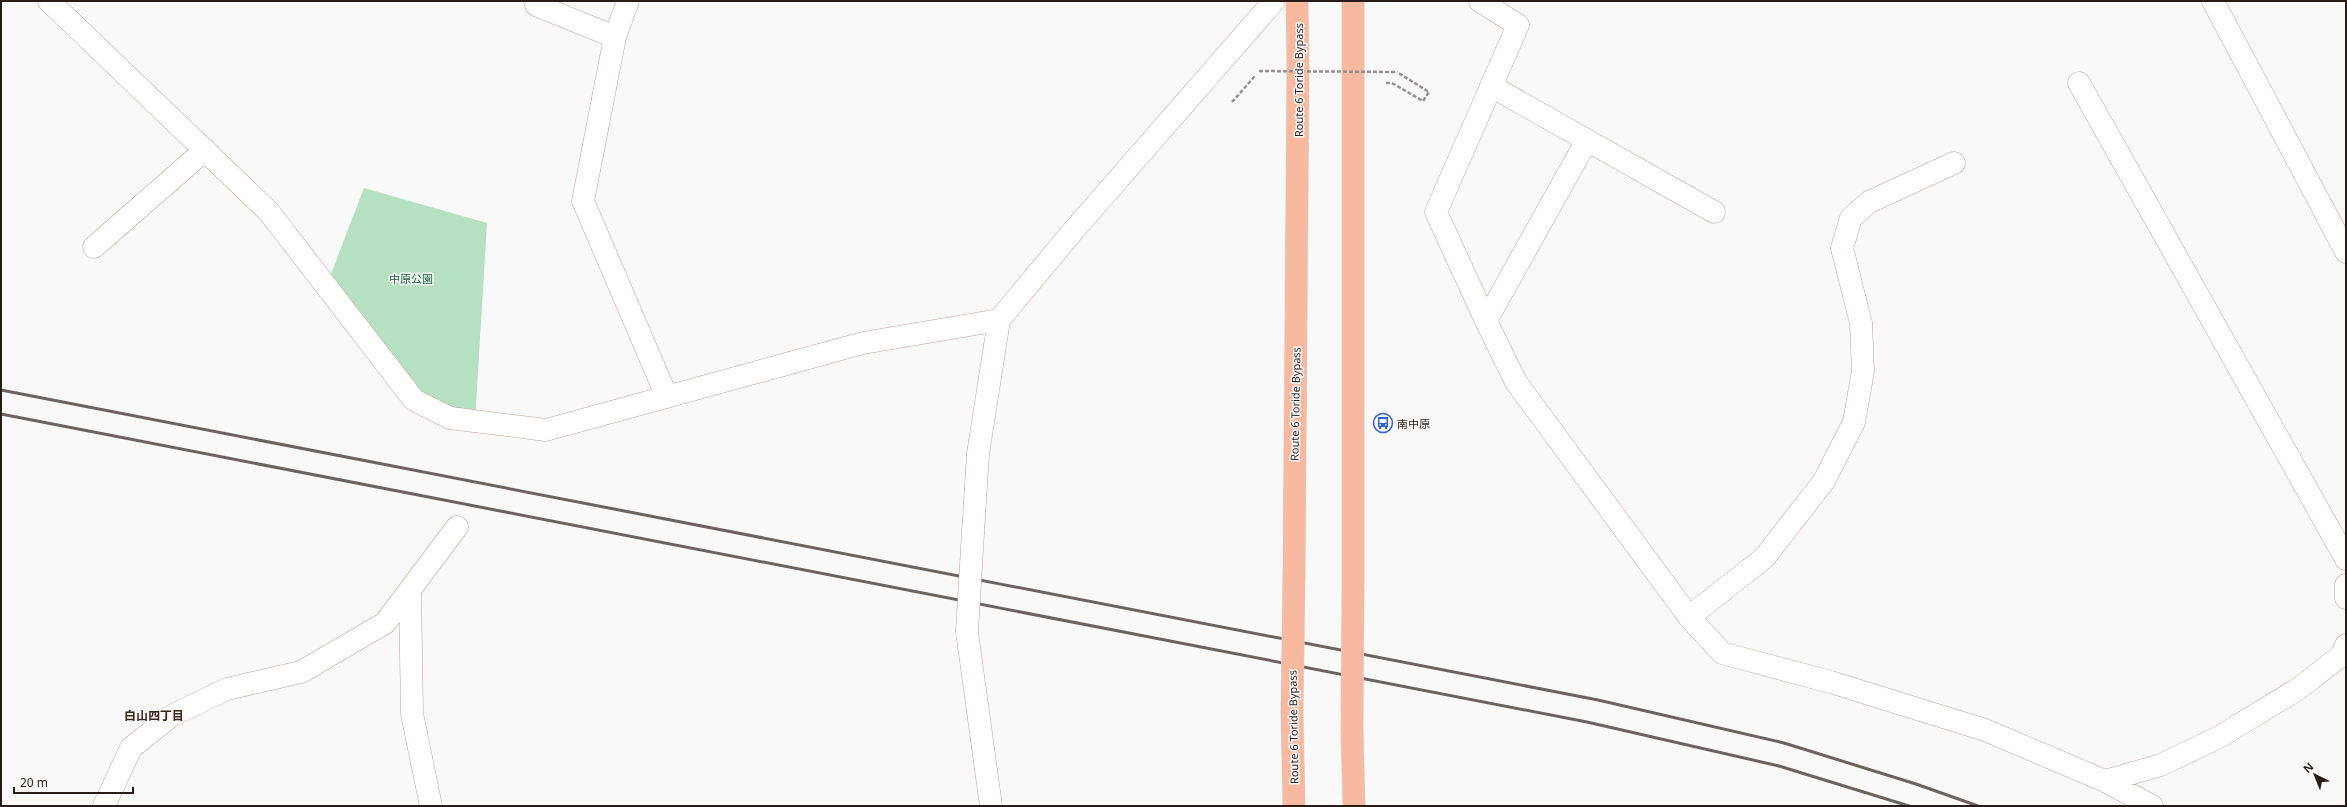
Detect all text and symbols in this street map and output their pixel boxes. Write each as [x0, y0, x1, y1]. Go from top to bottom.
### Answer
street label: Route 6 Toride Bypass [1291, 23, 1306, 137]
park label: 中原公園 [389, 271, 433, 286]
street label: Route 6 Toride Bypass [1287, 347, 1303, 461]
bus stop icon: 南中原 [1372, 412, 1394, 434]
place label: 南中原 [1397, 416, 1430, 431]
street label: Route 6 Toride Bypass [1285, 670, 1301, 784]
district label: 白山四丁目 [124, 707, 184, 724]
north arrow [2295, 755, 2335, 795]
text: N [2299, 759, 2316, 776]
scale bar [14, 769, 133, 795]
text: 20 m [20, 774, 48, 791]

